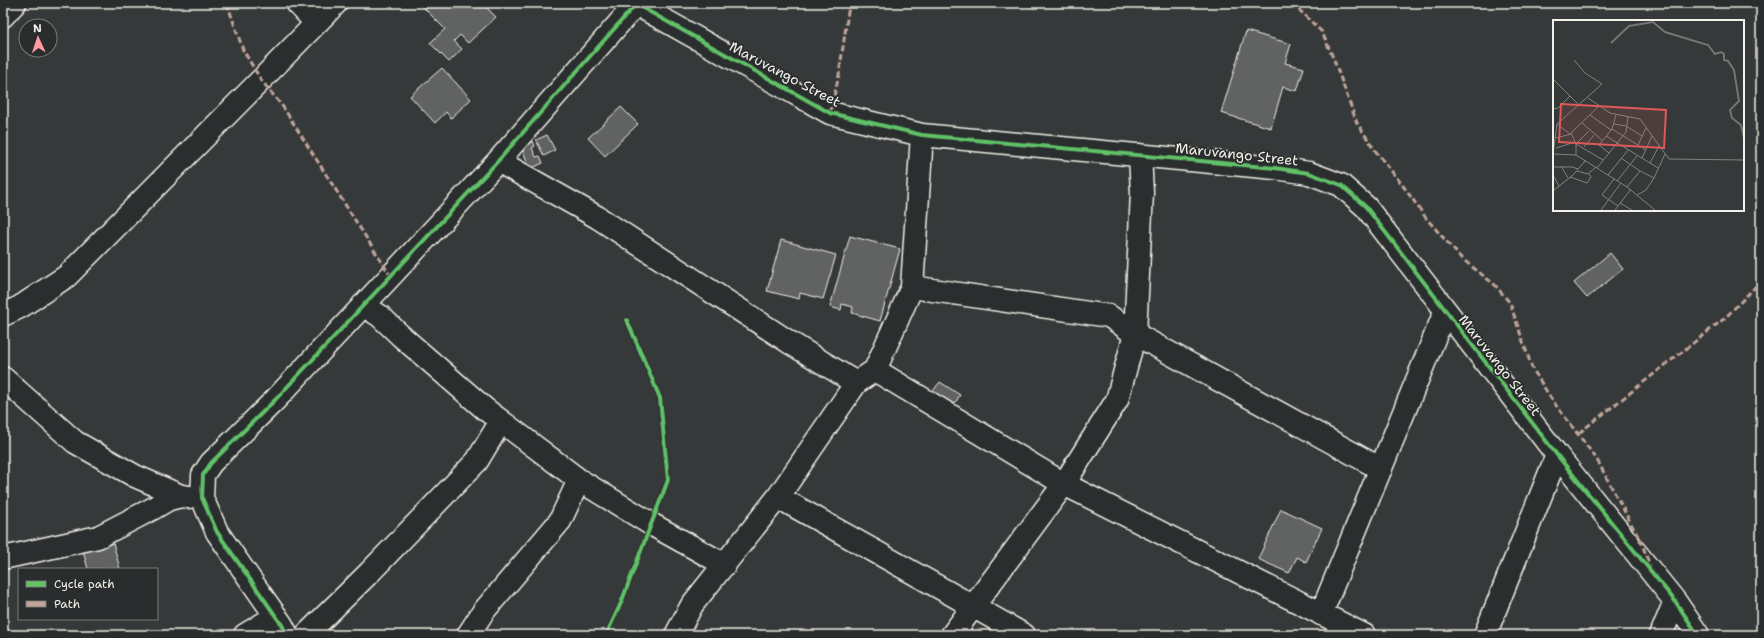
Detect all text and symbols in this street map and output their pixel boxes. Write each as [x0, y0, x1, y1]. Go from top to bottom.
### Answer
north arrow [18, 18, 58, 58]
inset map [1553, 20, 1744, 211]
text: N [33, 21, 43, 36]
street label: Maruvango Street [726, 37, 844, 111]
street label: Maruvango Street [1175, 139, 1299, 169]
street label: Maruvango Street [1455, 311, 1545, 419]
legend [18, 568, 158, 620]
text: Cycle path [54, 576, 115, 592]
text: Path [54, 596, 80, 612]

